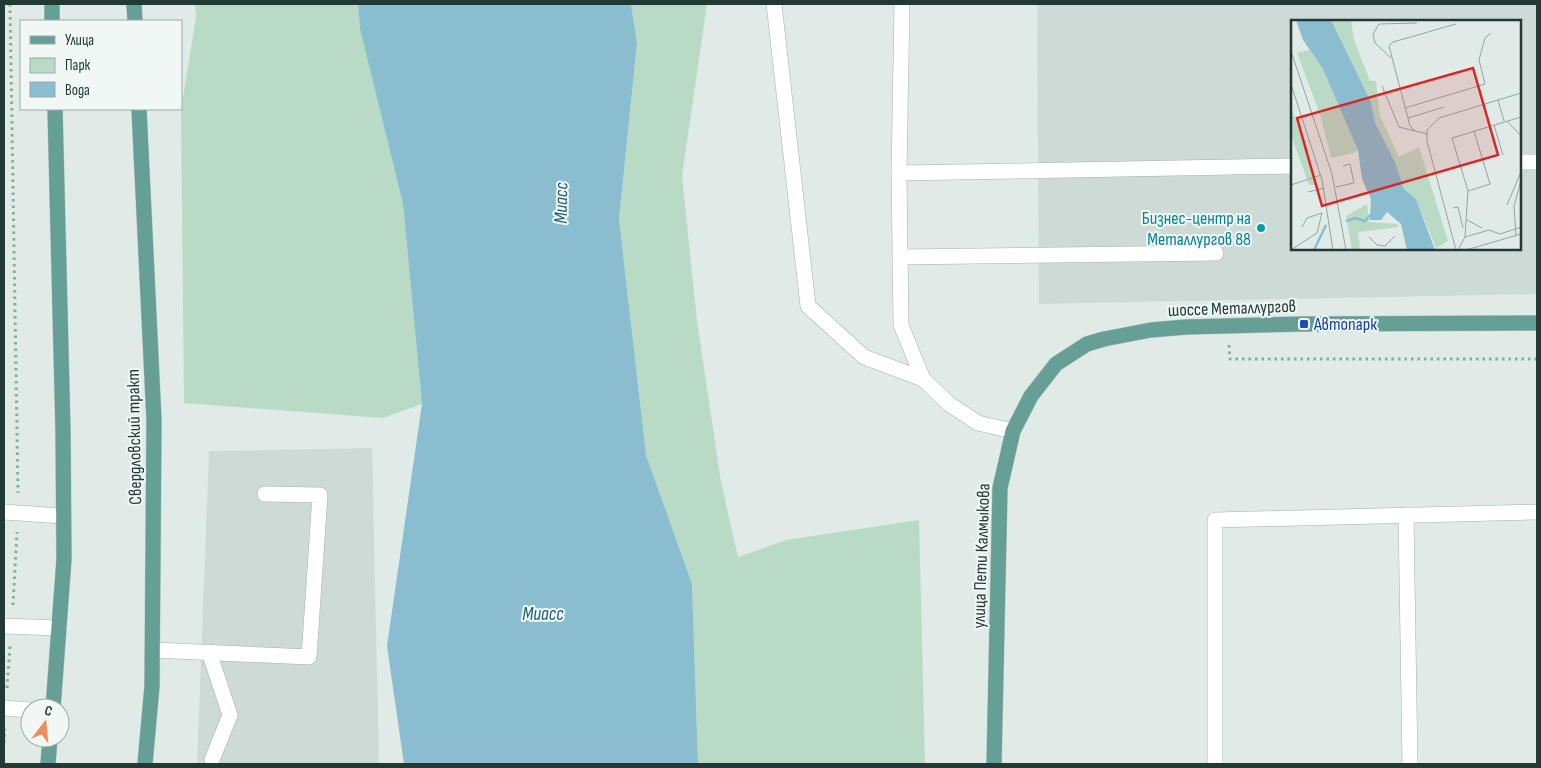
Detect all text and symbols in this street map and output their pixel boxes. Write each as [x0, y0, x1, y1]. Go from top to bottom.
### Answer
legend [20, 20, 182, 110]
inset map [1291, 20, 1521, 250]
text: Улица [65, 31, 94, 50]
text: Парк [65, 56, 91, 75]
text: Вода [65, 81, 90, 100]
water label: Миасс [550, 182, 573, 224]
place label: Бизнес-центр на Металлургов 88 [1142, 208, 1251, 250]
marker: Бизнес-центр на Металлургов 88 [1255, 222, 1267, 234]
street label: шоссе Металлургов [1168, 296, 1297, 321]
place label: Автопарк [1313, 314, 1377, 335]
marker: Автопарк [1298, 318, 1310, 330]
street label: Свердловский тракт [123, 369, 146, 505]
street label: улица Пети Калмыкова [968, 483, 995, 629]
water label: Миасс [522, 603, 564, 626]
north arrow [20, 698, 70, 748]
text: С [43, 702, 54, 720]

